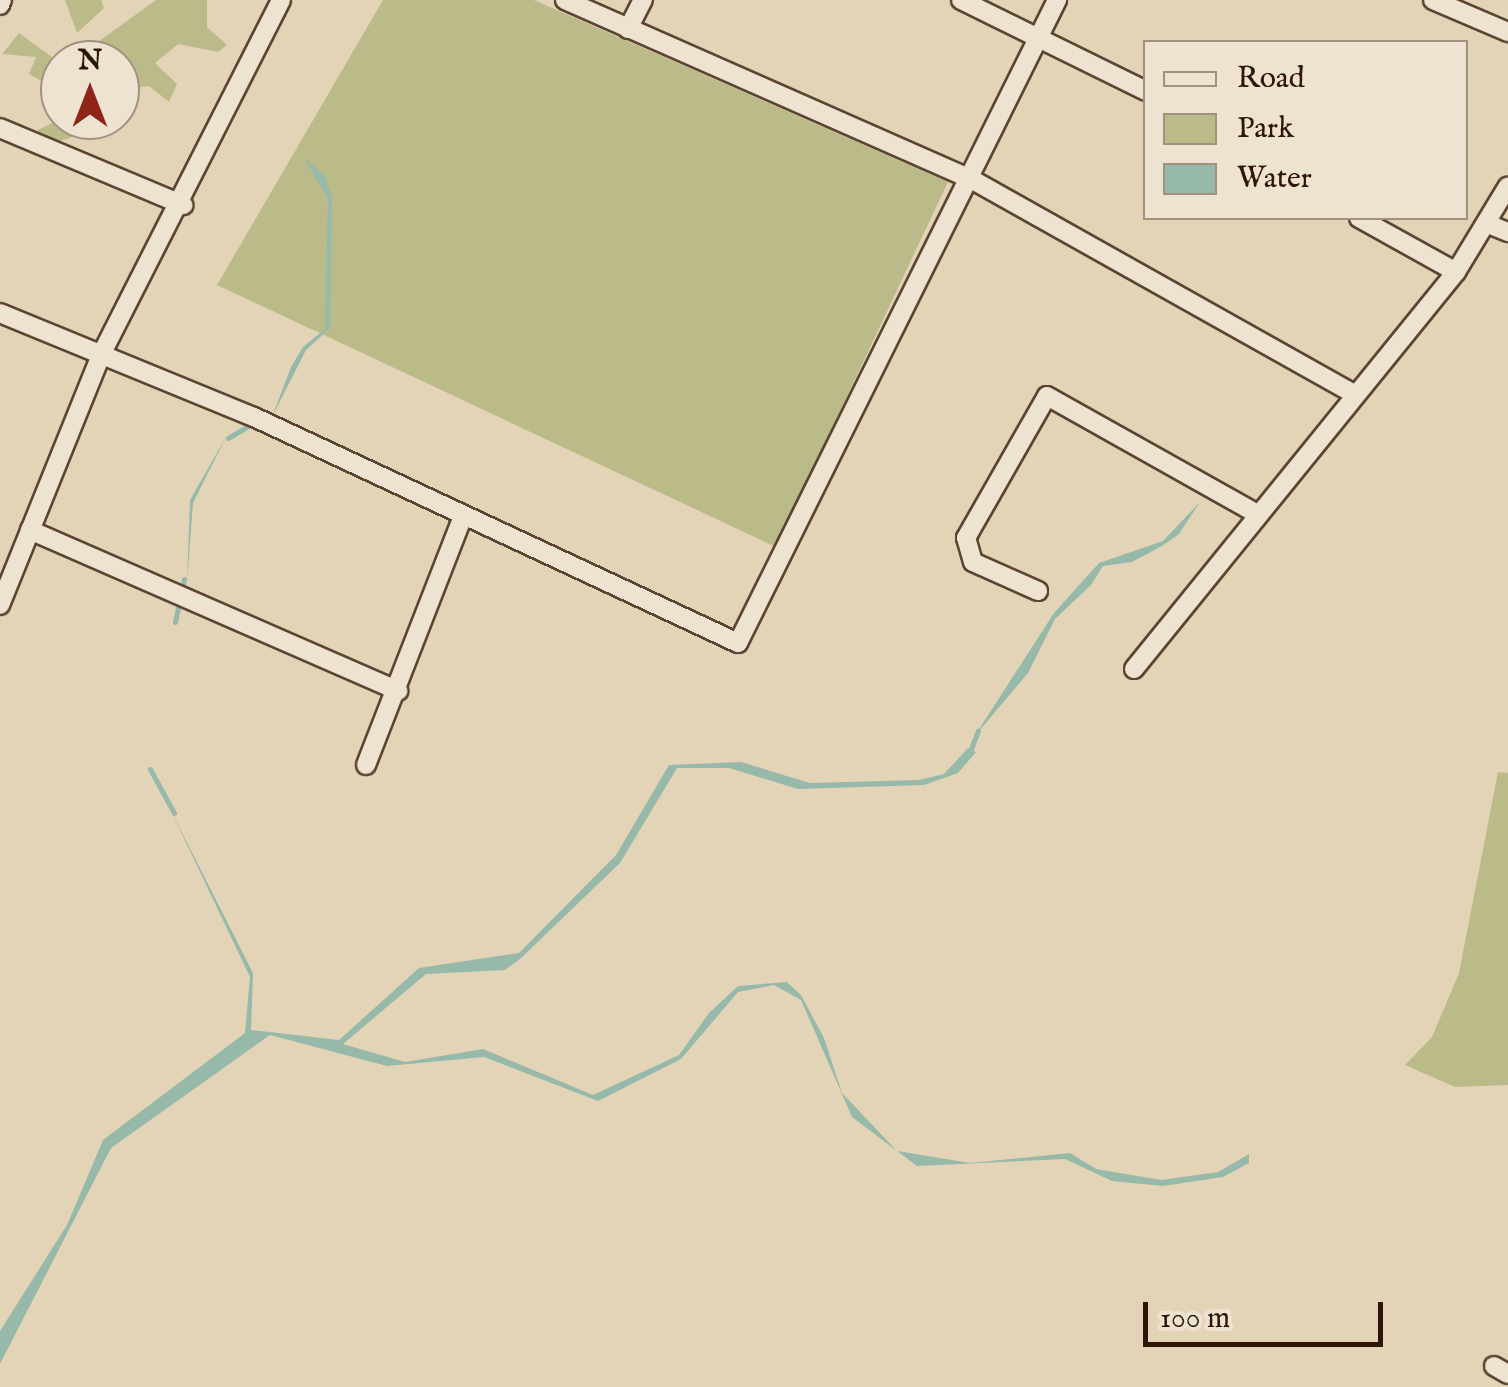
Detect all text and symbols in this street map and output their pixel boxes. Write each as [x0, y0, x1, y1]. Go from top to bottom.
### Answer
north arrow [40, 40, 140, 140]
legend [1143, 40, 1468, 220]
text: N [78, 44, 102, 79]
text: Road [1237, 60, 1305, 98]
text: Park [1237, 110, 1294, 148]
text: Water [1237, 160, 1312, 198]
scale bar [1148, 1282, 1388, 1344]
text: 100 m [1160, 1300, 1230, 1338]

